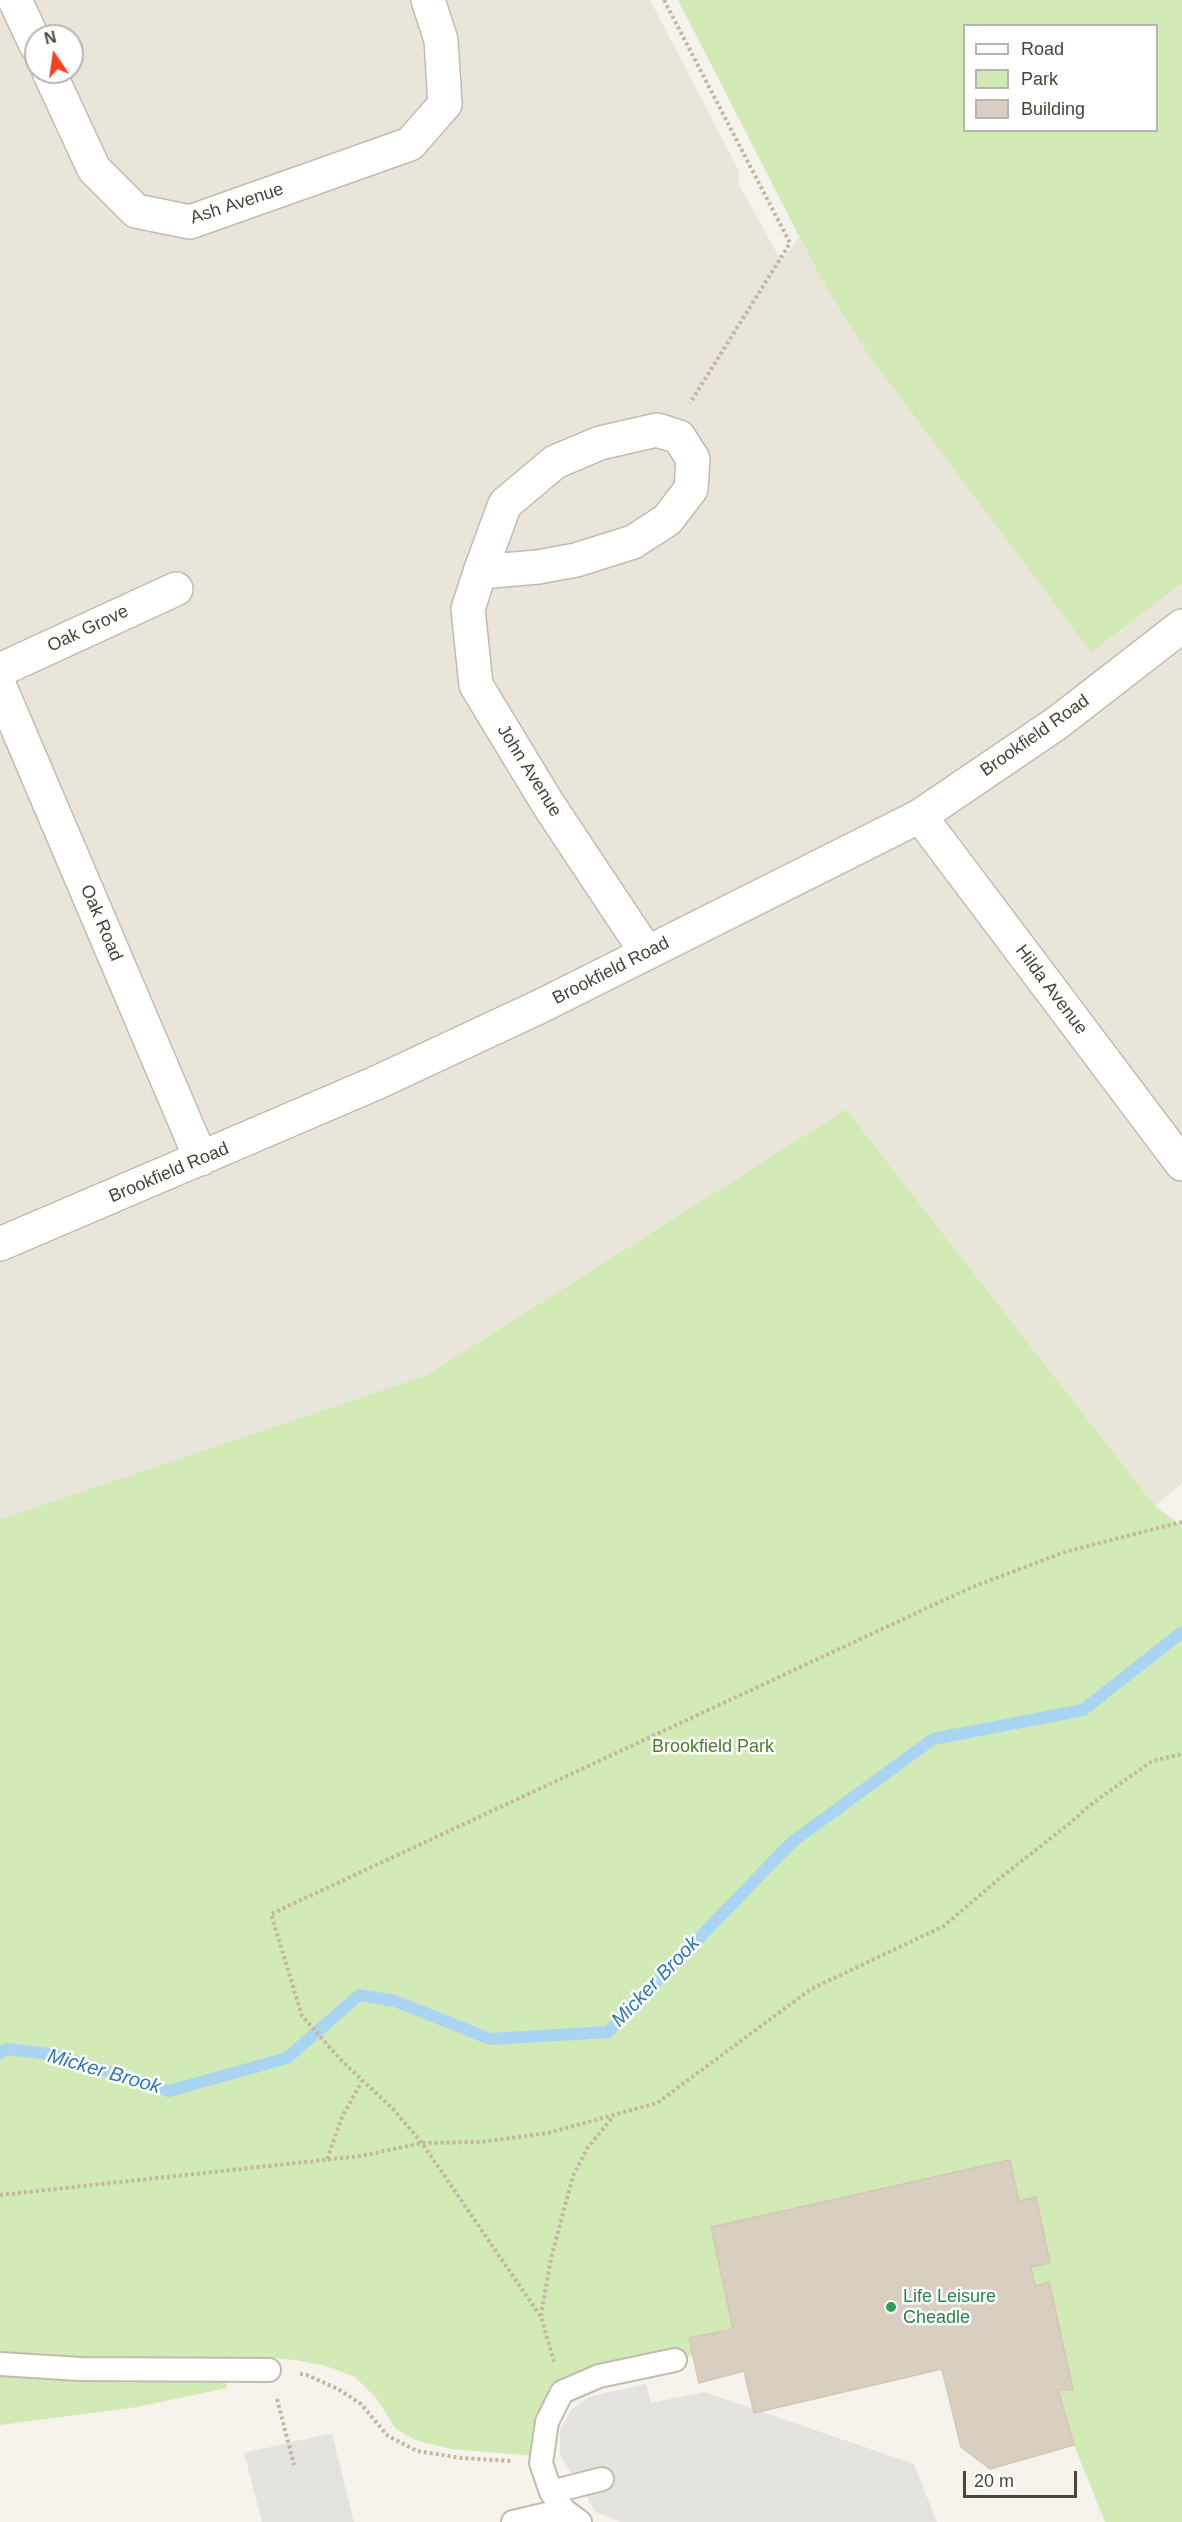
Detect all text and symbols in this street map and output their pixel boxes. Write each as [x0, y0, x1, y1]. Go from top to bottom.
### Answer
north arrow [24, 24, 84, 84]
legend [963, 24, 1158, 132]
text: N [43, 28, 58, 48]
text: Road [1021, 39, 1064, 59]
text: Park [1021, 69, 1058, 89]
text: Building [1021, 99, 1085, 119]
street label: Ash Avenue [188, 179, 286, 229]
street label: Oak Grove [44, 601, 132, 657]
street label: Brookfield Road [976, 690, 1094, 782]
street label: John Avenue [492, 721, 566, 821]
street label: Oak Road [75, 881, 127, 965]
street label: Brookfield Road [549, 932, 673, 1010]
street label: Hilda Avenue [1010, 941, 1092, 1039]
street label: Brookfield Road [106, 1138, 232, 1208]
park label: Brookfield Park [652, 1736, 774, 1758]
water label: Micker Brook [607, 1932, 705, 2032]
water label: Micker Brook [45, 2044, 163, 2100]
place label: Life Leisure Cheadle [903, 2286, 996, 2328]
marker: Life Leisure Cheadle [884, 2300, 898, 2314]
scale bar [966, 2459, 1080, 2497]
text: 20 m [974, 2471, 1014, 2491]

